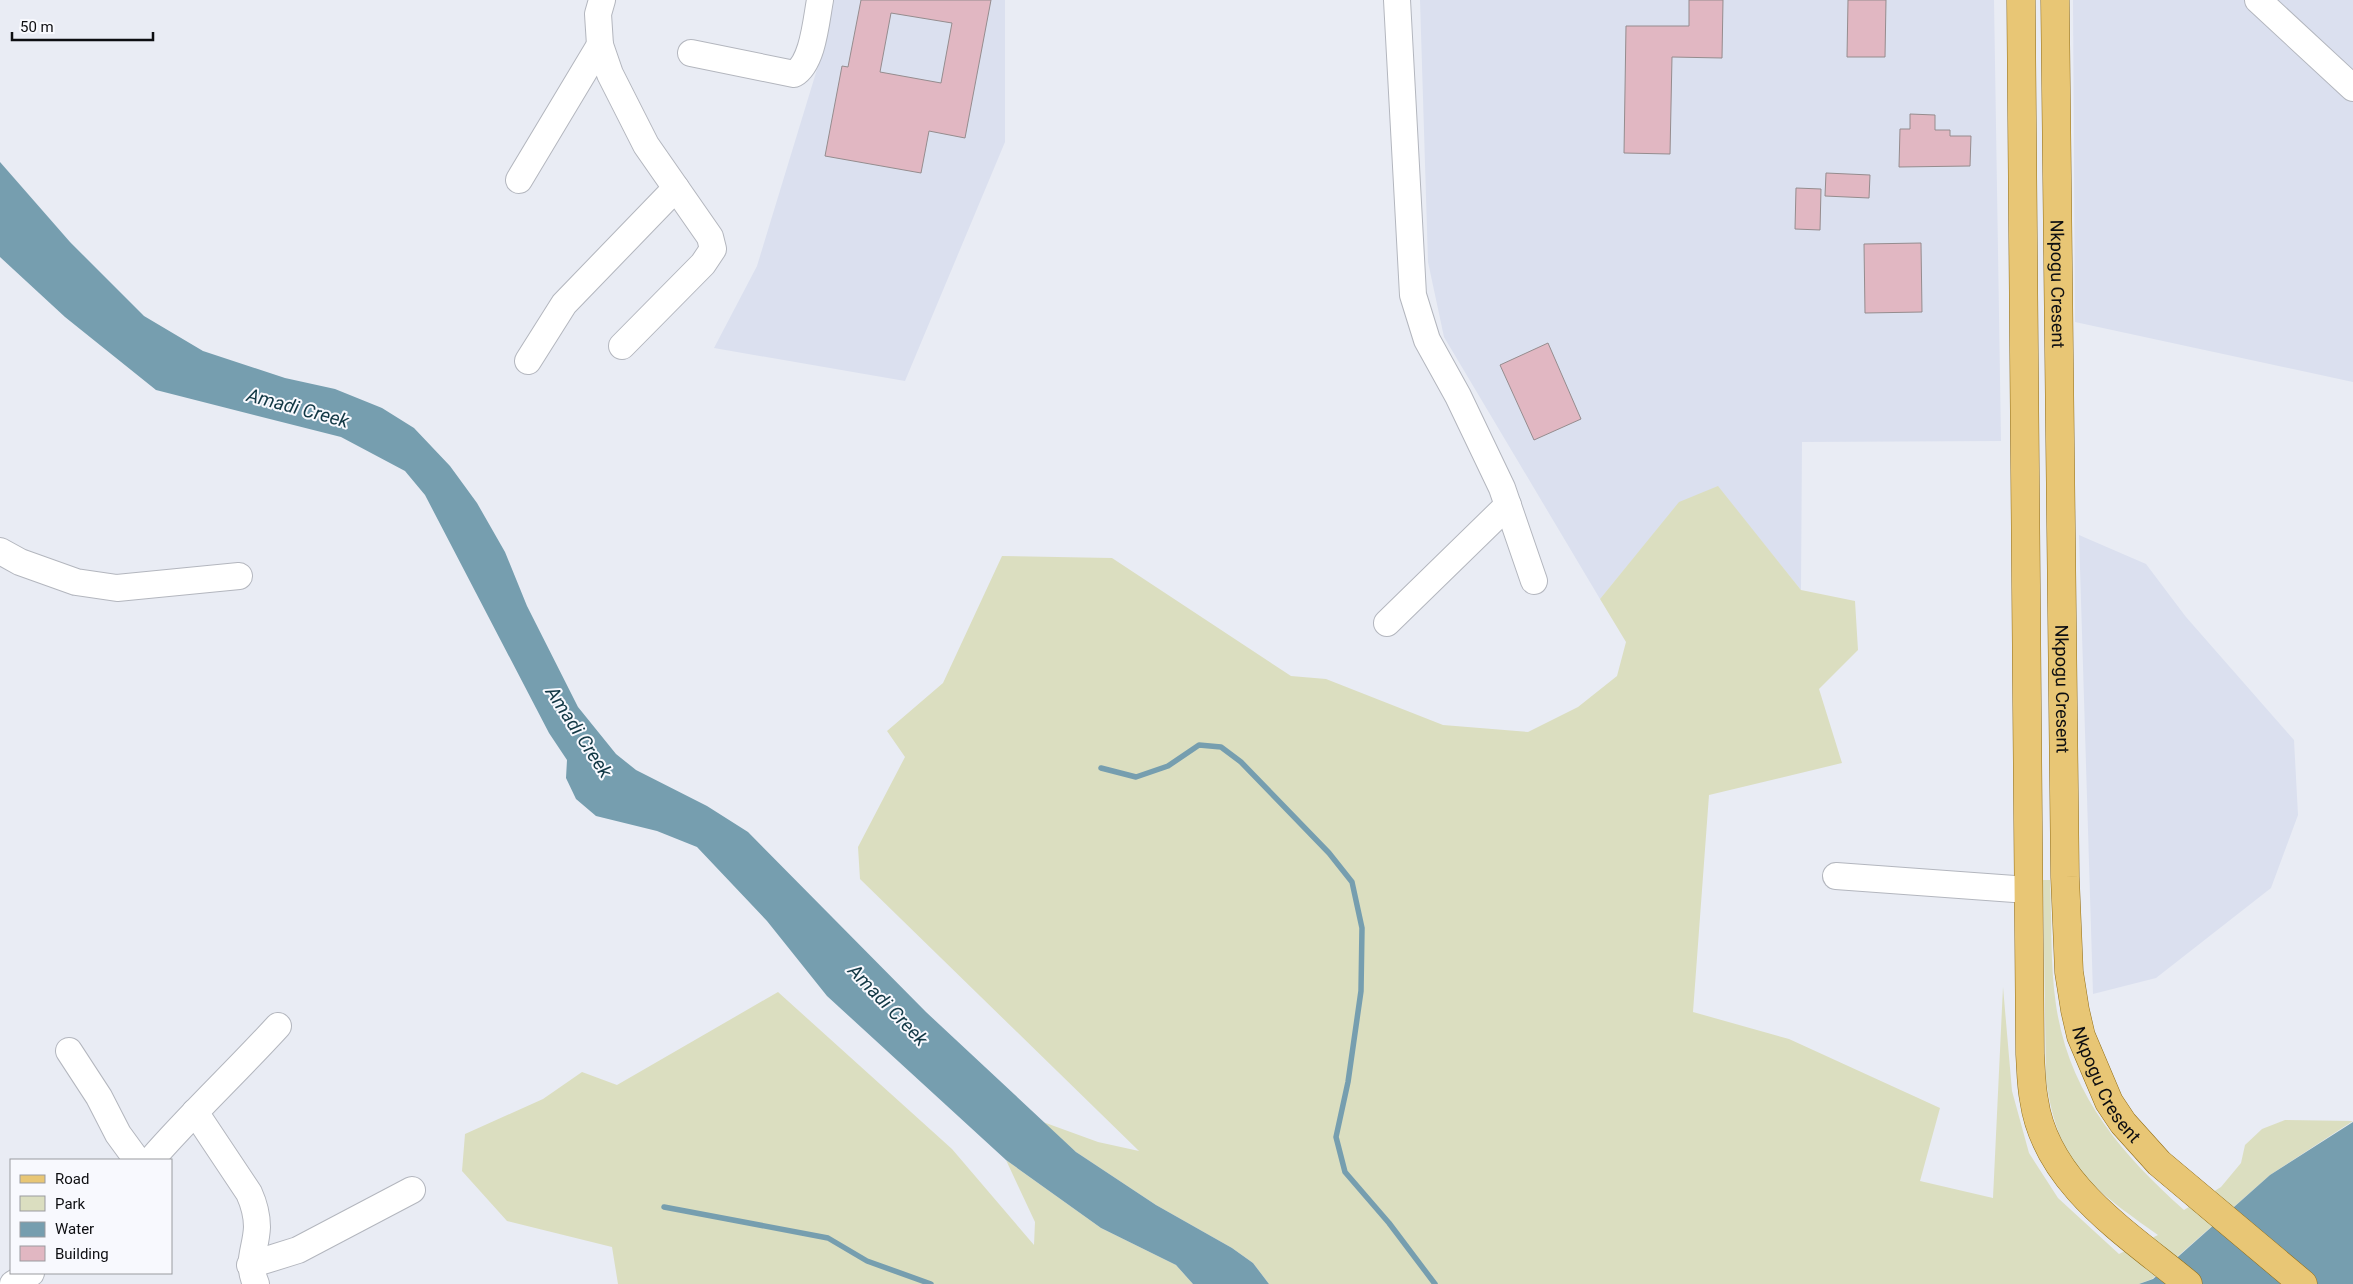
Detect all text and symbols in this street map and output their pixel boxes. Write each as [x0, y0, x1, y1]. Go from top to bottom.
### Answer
scale bar [12, 10, 154, 42]
text: 50 m [20, 18, 54, 36]
street label: Nkpogu Cresent [2047, 219, 2069, 349]
water label: Amadi Creek [243, 383, 352, 433]
street label: Nkpogu Cresent [2052, 624, 2074, 754]
water label: Amadi Creek [540, 681, 618, 783]
water label: Amadi Creek [843, 959, 933, 1051]
street label: Nkpogu Cresent [2069, 1024, 2146, 1147]
legend [10, 1159, 172, 1274]
text: Road [55, 1170, 89, 1188]
text: Park [55, 1195, 86, 1213]
text: Water [55, 1220, 94, 1238]
text: Building [55, 1245, 109, 1263]

